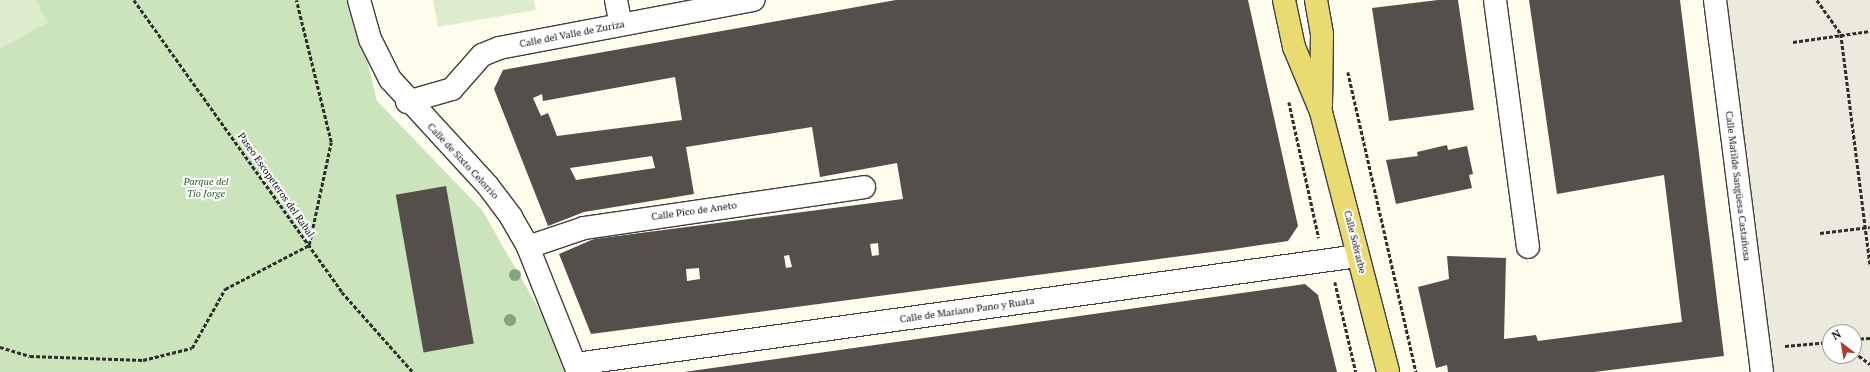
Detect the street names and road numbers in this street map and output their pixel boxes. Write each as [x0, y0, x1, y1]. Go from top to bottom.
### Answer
street label: Calle del Valle de Zuriza [518, 18, 626, 50]
street label: Calle Matilde Sangüesa Castañosa [1723, 110, 1753, 262]
street label: Calle de Sixto Celorrio [425, 121, 501, 201]
street label: Paseo Escopeteros del Rabal [235, 130, 317, 240]
street label: Calle Pico de Aneto [650, 199, 738, 223]
street label: Calle Sobrarbe [1341, 209, 1369, 275]
street label: Calle de Mariano Pano y Ruata [899, 295, 1035, 325]

